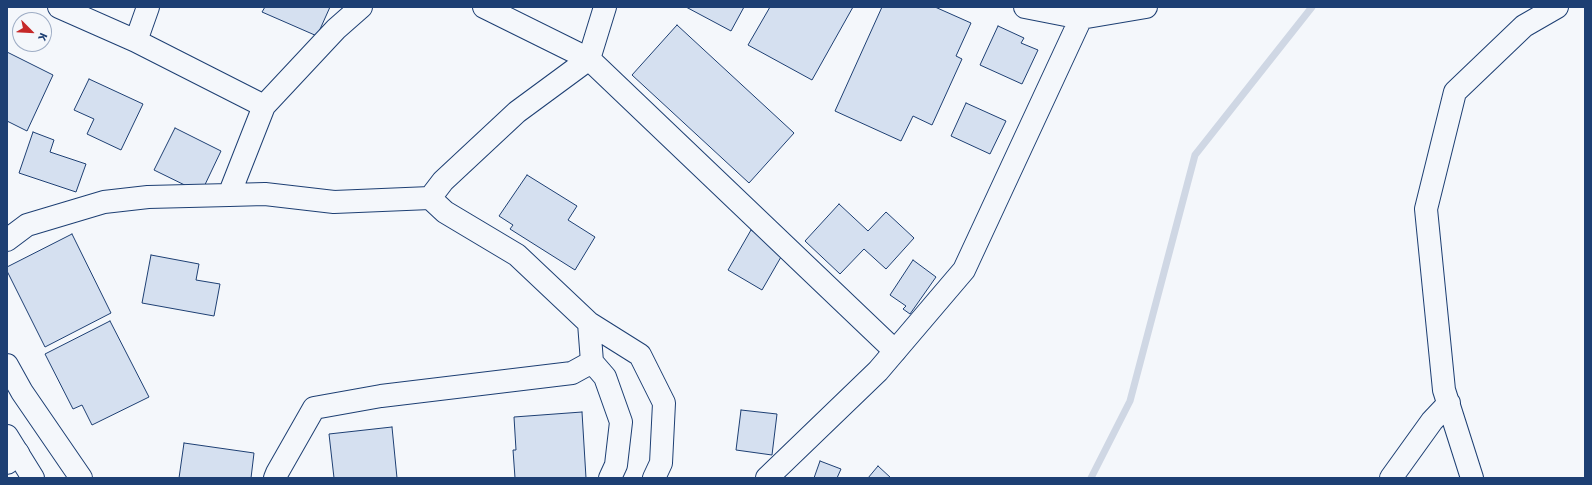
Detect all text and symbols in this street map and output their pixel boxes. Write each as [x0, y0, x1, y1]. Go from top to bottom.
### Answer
north arrow [12, 12, 52, 52]
text: K [35, 31, 50, 43]

